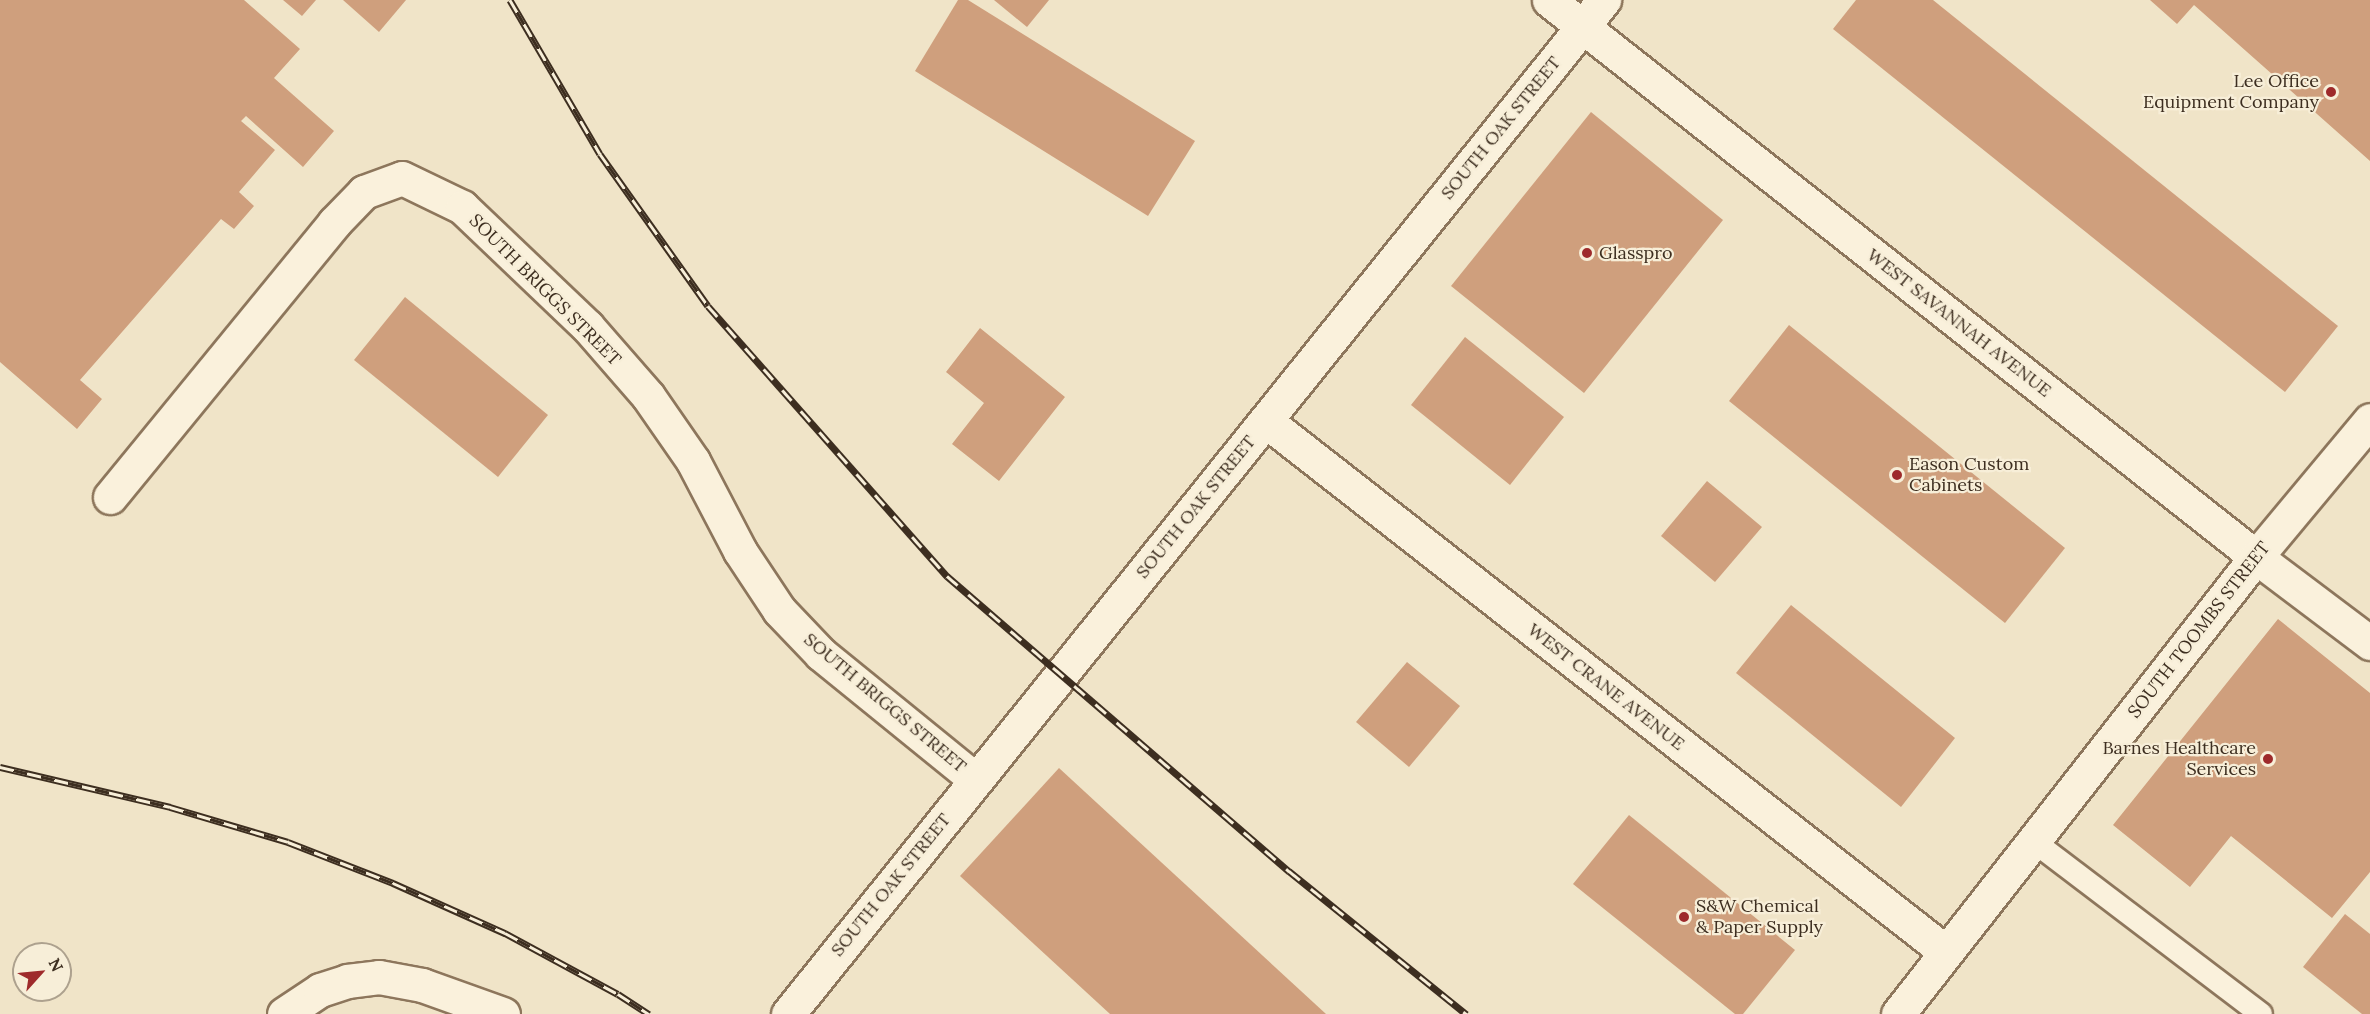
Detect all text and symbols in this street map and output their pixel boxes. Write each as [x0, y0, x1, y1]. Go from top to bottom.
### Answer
street label: SOUTH OAK STREET [1437, 52, 1565, 204]
place label: Lee Office Equipment Company [2143, 71, 2319, 113]
marker: Lee Office Equipment Company [2324, 85, 2338, 99]
street label: SOUTH BRIGGS STREET [465, 210, 625, 370]
place label: Glasspro [1599, 242, 1672, 264]
street label: WEST SAVANNAH AVENUE [1863, 244, 2055, 402]
marker: Glasspro [1580, 246, 1594, 260]
street label: SOUTH OAK STREET [1132, 431, 1260, 583]
place label: Eason Custom Cabinets [1909, 454, 2029, 496]
marker: Eason Custom Cabinets [1890, 468, 1904, 482]
street label: SOUTH TOOMBS STREET [2123, 538, 2275, 722]
street label: WEST CRANE AVENUE [1523, 619, 1689, 755]
street label: SOUTH BRIGGS STREET [799, 629, 971, 777]
place label: Barnes Healthcare Services [2102, 738, 2256, 780]
marker: Barnes Healthcare Services [2261, 752, 2275, 766]
street label: SOUTH OAK STREET [827, 809, 955, 961]
place label: S&W Chemical & Paper Supply [1696, 896, 1823, 938]
marker: S&W Chemical & Paper Supply [1677, 910, 1691, 924]
north arrow [12, 942, 72, 1002]
text: N [45, 955, 68, 975]

